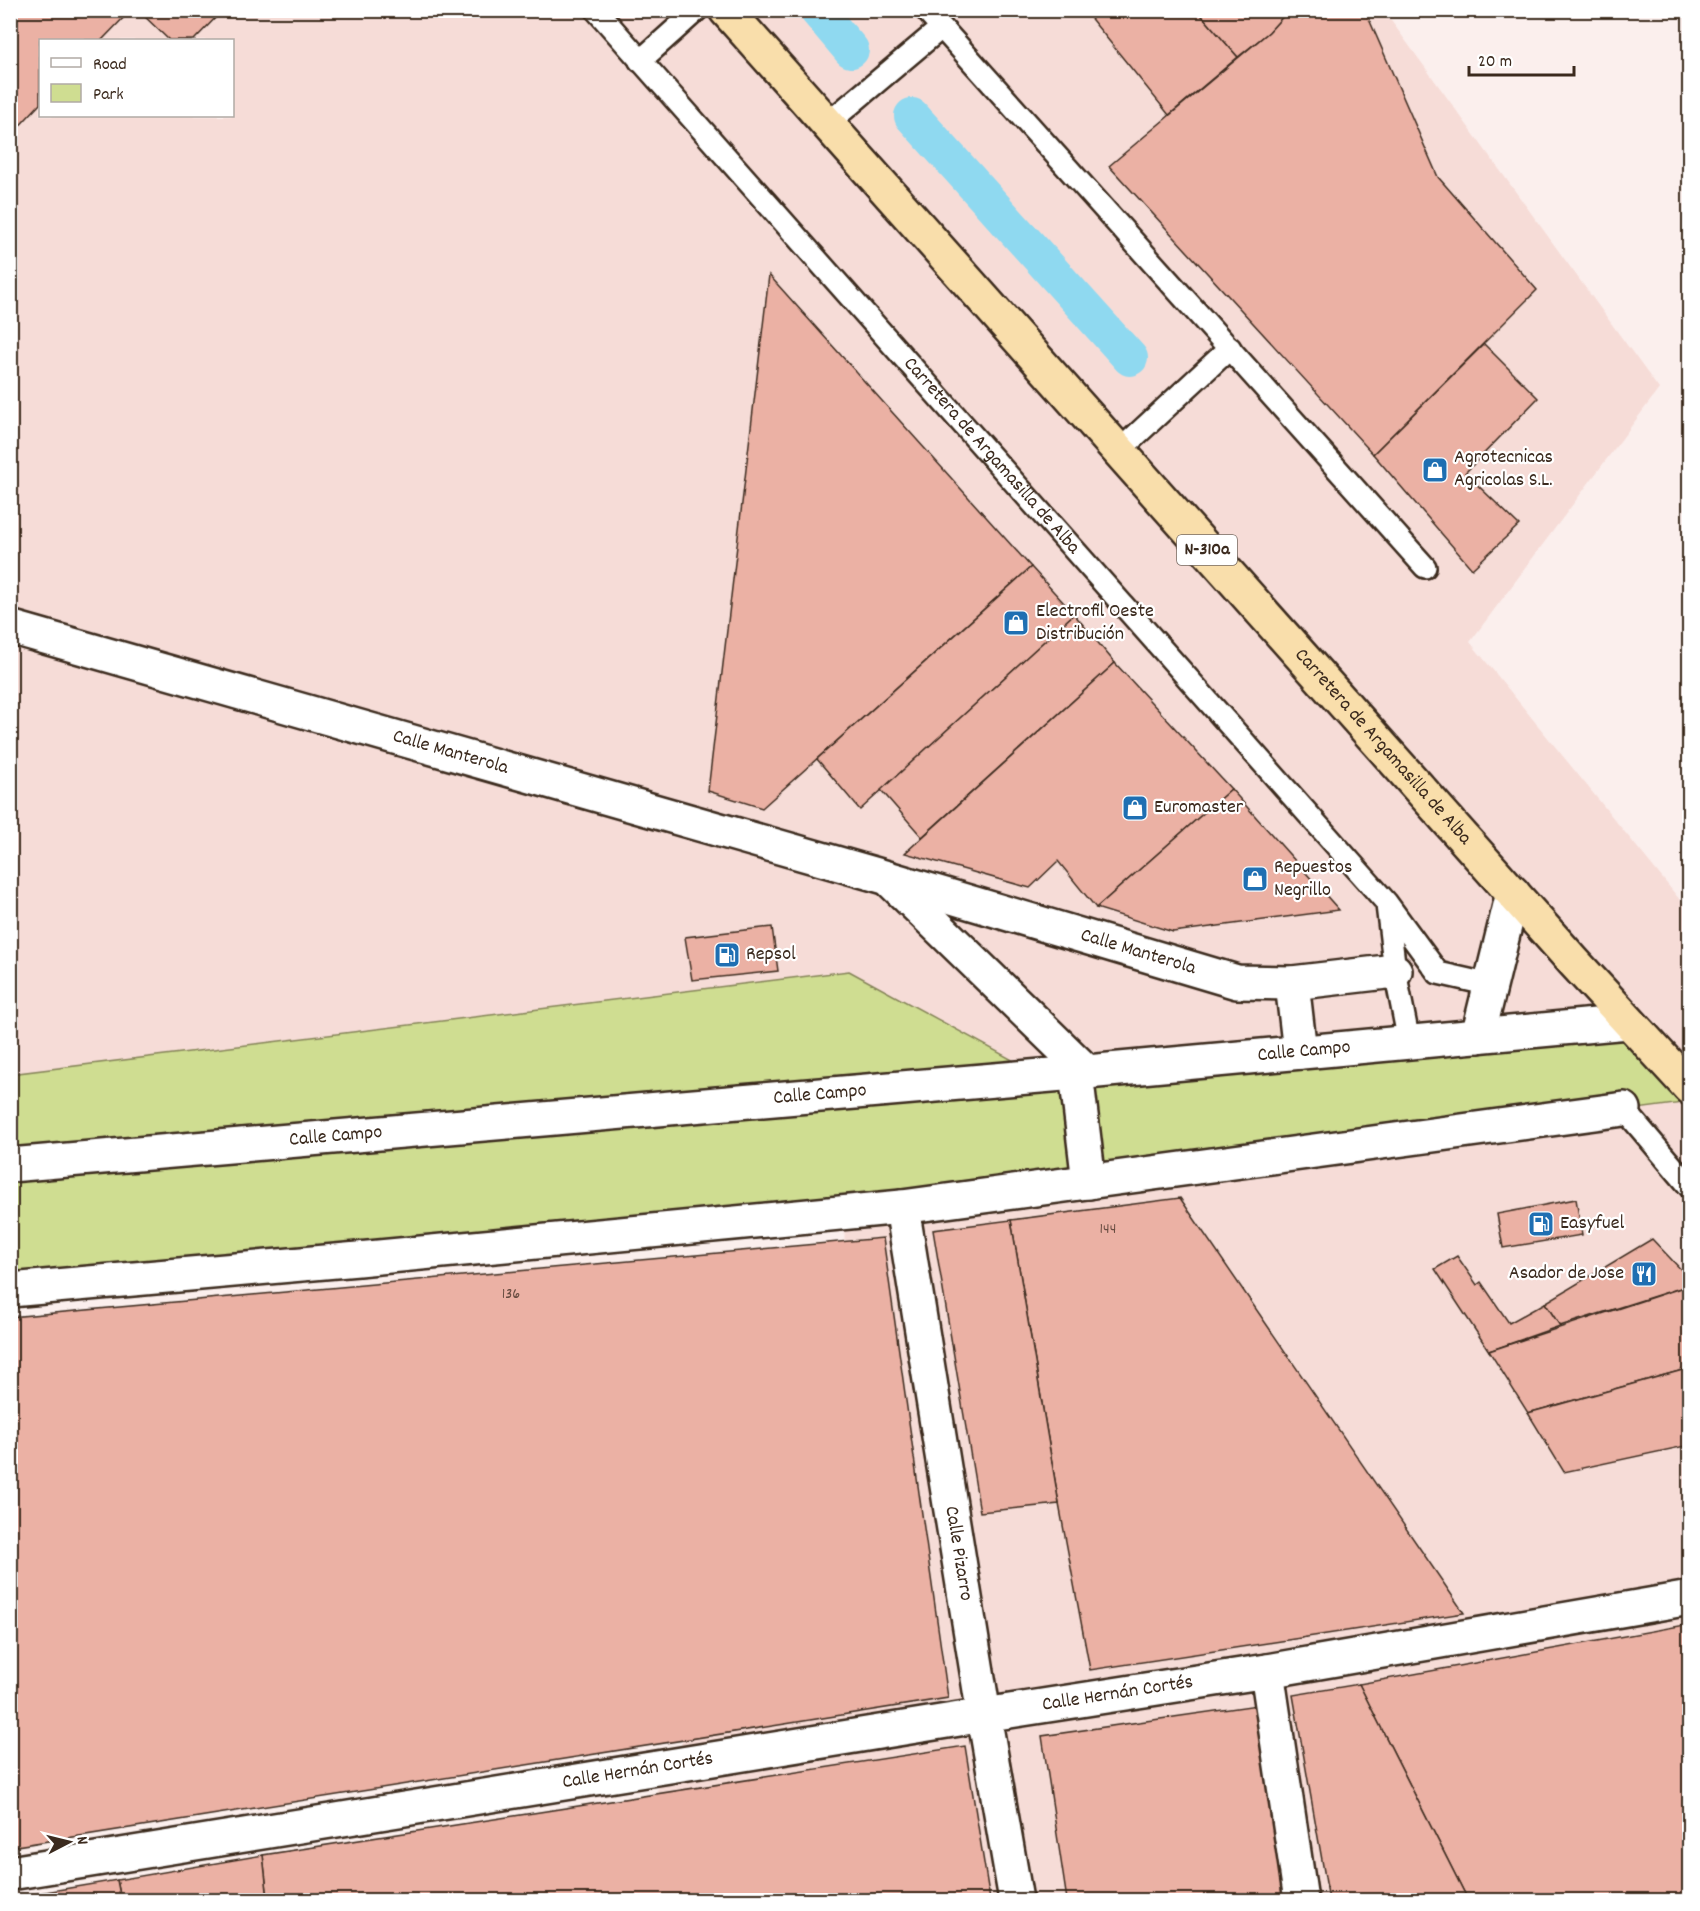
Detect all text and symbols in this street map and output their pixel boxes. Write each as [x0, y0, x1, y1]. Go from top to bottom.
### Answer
legend [39, 39, 234, 117]
scale bar [1469, 39, 1574, 77]
text: 20 m [1478, 50, 1512, 75]
text: Road [93, 53, 127, 78]
text: Park [93, 83, 124, 108]
street label: Carretera de Argamasilla de Alba [896, 351, 1087, 561]
place label: Agrotecnicas Agricolas S.L. [1454, 444, 1553, 495]
shop icon: Agrotecnicas Agricolas S.L. [1420, 455, 1450, 485]
road number: N-310a [1177, 535, 1237, 565]
place label: Electrofil Oeste Distribución [1036, 598, 1154, 649]
shop icon: Electrofil Oeste Distribución [1001, 608, 1031, 638]
street label: Carretera de Argamasilla de Alba [1287, 642, 1478, 852]
street label: Calle Manterola [389, 723, 512, 783]
shop icon: Euromaster [1120, 793, 1150, 823]
place label: Euromaster [1154, 794, 1244, 822]
place label: Repuestos Negrillo [1274, 854, 1352, 905]
shop icon: Repuestos Negrillo [1240, 864, 1270, 894]
street label: Calle Manterola [1077, 922, 1200, 983]
fuel station icon: Repsol [712, 940, 742, 970]
place label: Repsol [746, 941, 796, 969]
street label: Calle Campo [1256, 1034, 1352, 1070]
street label: Calle Campo [772, 1077, 868, 1113]
street label: Calle Campo [288, 1119, 384, 1155]
fuel station icon: Easyfuel [1526, 1209, 1556, 1239]
place label: Easyfuel [1560, 1210, 1624, 1238]
house number: 144 [1100, 1218, 1116, 1241]
restaurant icon: Asador de Jose [1629, 1259, 1659, 1289]
place label: Asador de Jose [1509, 1260, 1624, 1288]
house number: 136 [502, 1283, 520, 1306]
street label: Calle Pizarro [936, 1504, 979, 1603]
street label: Calle Hernán Cortés [1040, 1669, 1195, 1720]
street label: Calle Hernán Cortés [560, 1745, 715, 1797]
north arrow [39, 1812, 99, 1872]
text: N [70, 1835, 93, 1846]

